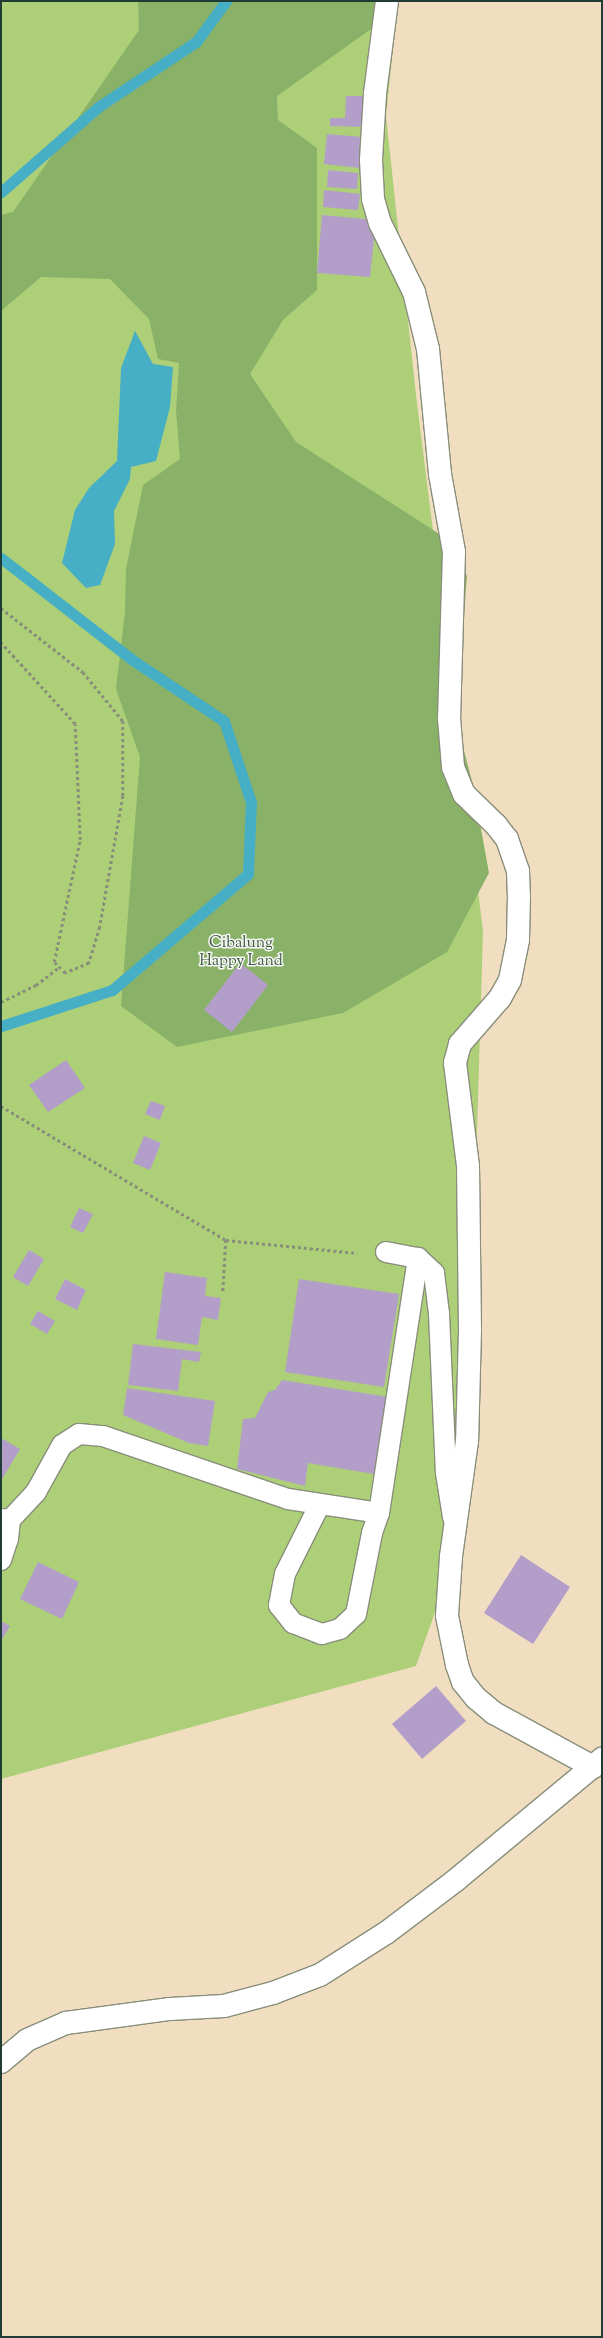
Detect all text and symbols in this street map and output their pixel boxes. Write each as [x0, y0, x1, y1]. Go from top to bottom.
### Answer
park label: Cibalung Happy Land [199, 934, 283, 972]

